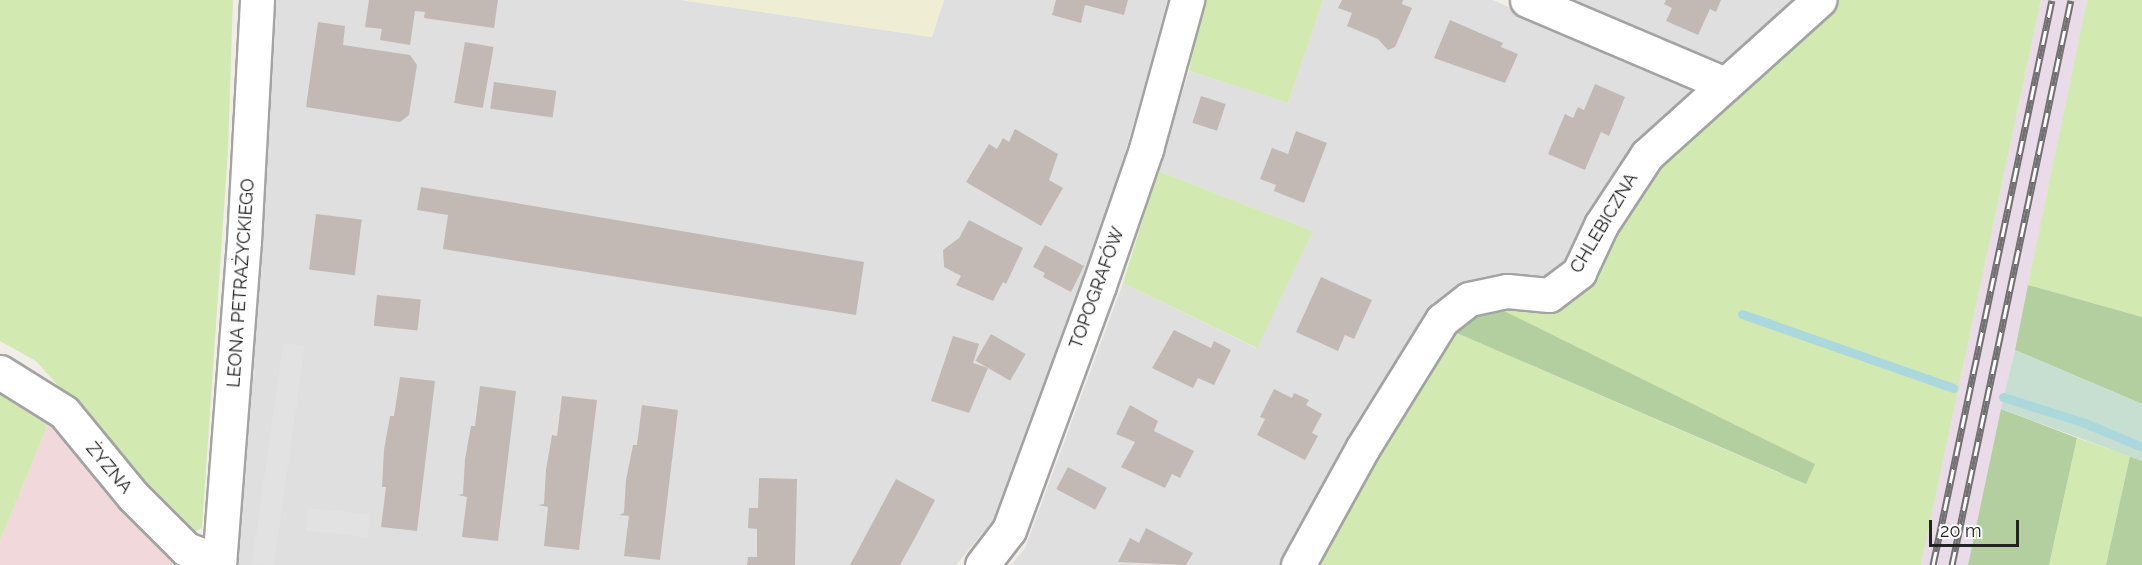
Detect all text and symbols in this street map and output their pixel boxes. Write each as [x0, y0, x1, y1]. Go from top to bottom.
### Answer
street label: CHLEBICZNA [1566, 169, 1642, 277]
street label: LEONA PETRAŻYCKIEGO [223, 177, 259, 389]
street label: TOPOGRAFÓW [1065, 224, 1129, 352]
street label: ŻYZNA [81, 438, 137, 498]
scale bar [1932, 508, 2022, 546]
text: 20 m [1940, 520, 1982, 541]

